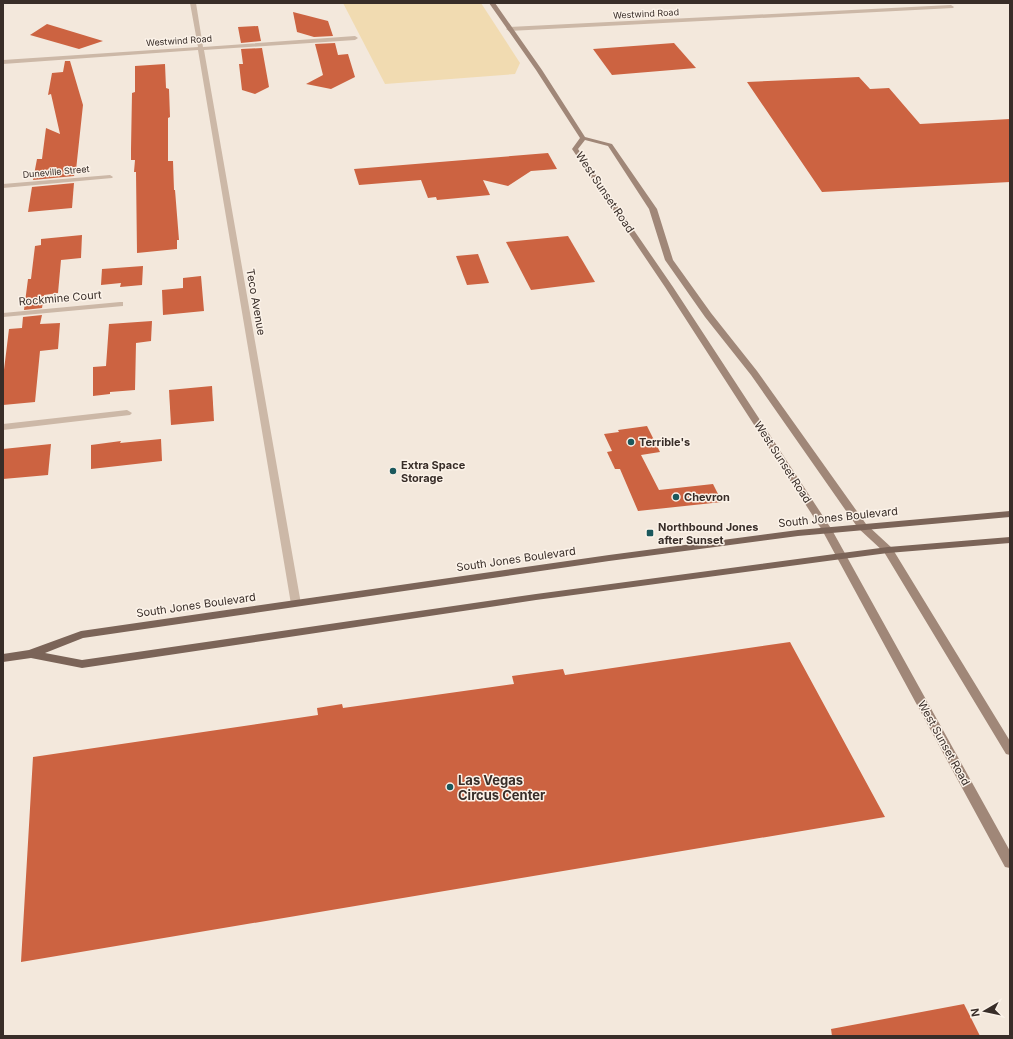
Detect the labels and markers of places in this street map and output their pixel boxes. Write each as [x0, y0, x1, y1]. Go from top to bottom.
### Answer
place label: Terrible's [639, 435, 690, 449]
marker: Terrible's [626, 437, 636, 447]
place label: Extra Space Storage [401, 458, 466, 485]
marker: Extra Space Storage [388, 466, 398, 476]
place label: Chevron [684, 490, 730, 504]
marker: Chevron [671, 492, 681, 502]
place label: Northbound Jones after Sunset [658, 520, 758, 547]
marker: Northbound Jones after Sunset [645, 528, 655, 538]
place label: Las Vegas Circus Center [458, 772, 546, 803]
marker: Las Vegas Circus Center [445, 782, 455, 792]

